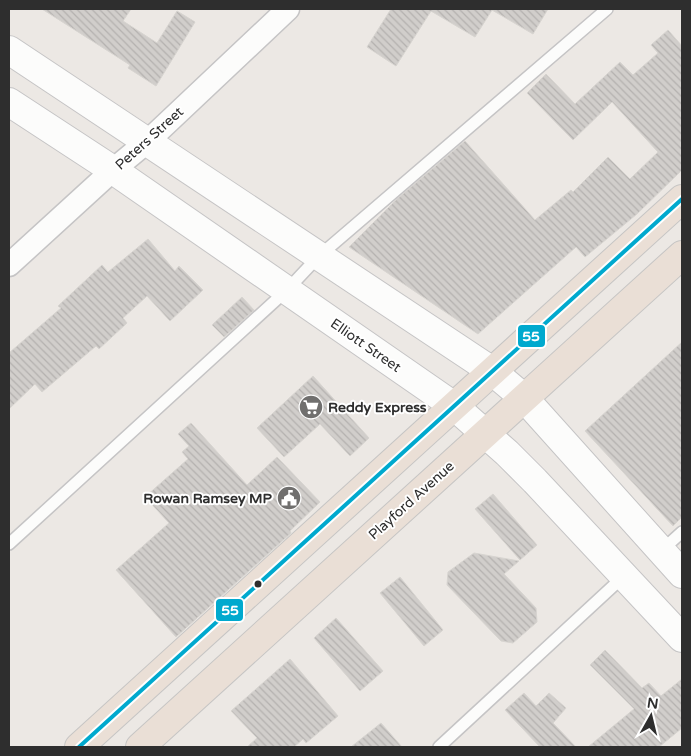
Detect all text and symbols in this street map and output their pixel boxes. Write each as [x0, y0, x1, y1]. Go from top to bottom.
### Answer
street label: Peters Street [112, 103, 187, 173]
street label: Elliott Street [327, 315, 405, 376]
line badge: 55 [517, 324, 546, 348]
text: 55 [522, 328, 540, 345]
supermarket icon: Reddy Express [298, 394, 324, 420]
place label: Reddy Express [328, 399, 427, 416]
street label: Playford Avenue [365, 457, 458, 543]
public building icon: Rowan Ramsey MP [276, 485, 302, 511]
place label: Rowan Ramsey MP [143, 490, 273, 507]
unlabelled marker [253, 579, 263, 589]
line badge: 55 [215, 598, 244, 622]
text: 55 [221, 602, 239, 619]
north arrow [626, 691, 676, 741]
text: N [646, 694, 659, 713]

